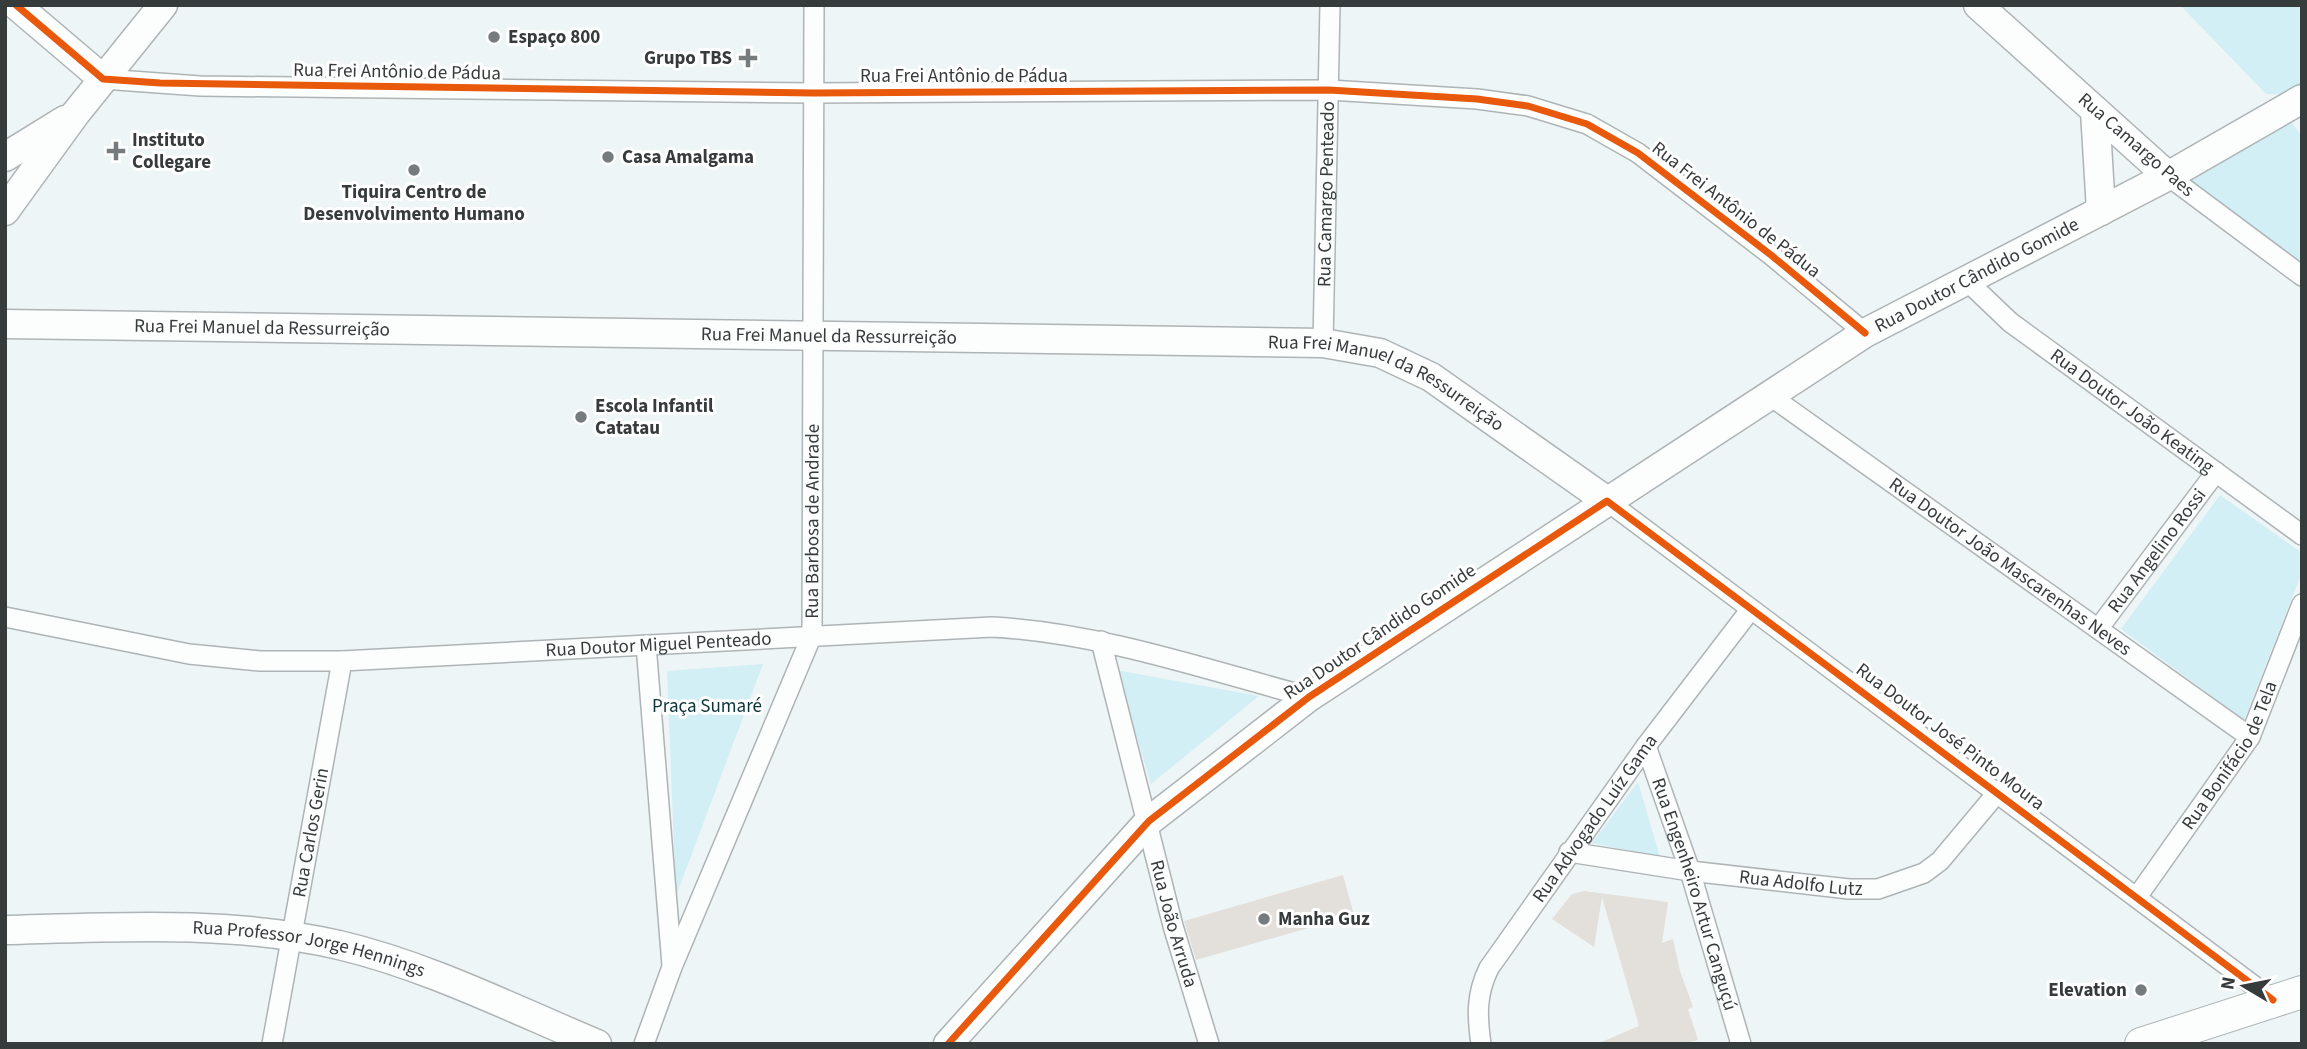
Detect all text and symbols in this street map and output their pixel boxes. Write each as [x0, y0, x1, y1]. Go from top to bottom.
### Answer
place label: Espaço 800 [508, 24, 600, 51]
marker: Espaço 800 [486, 29, 502, 45]
place label: Grupo TBS [644, 45, 732, 72]
marker: Grupo TBS [738, 48, 758, 68]
street label: Rua Frei Antônio de Pádua [293, 57, 501, 87]
street label: Rua Frei Antônio de Pádua [860, 63, 1068, 90]
street label: Rua Camargo Paes [2072, 87, 2200, 203]
street label: Rua Camargo Penteado [1311, 101, 1342, 287]
place label: Instituto Collegare [132, 127, 211, 176]
street label: Rua Frei Antônio de Pádua [1646, 135, 1826, 285]
marker: Instituto Collegare [106, 141, 126, 161]
place label: Casa Amalgama [622, 144, 754, 171]
marker: Casa Amalgama [600, 149, 616, 165]
marker: Tiquira Centro de Desenvolvimento Humano [406, 162, 422, 178]
place label: Tiquira Centro de Desenvolvimento Humano [303, 179, 525, 228]
street label: Rua Doutor Cândido Gomide [1870, 211, 2084, 339]
street label: Rua Frei Manuel da Ressurreição [134, 312, 390, 343]
street label: Rua Frei Manuel da Ressurreição [701, 321, 957, 351]
street label: Rua Frei Manuel da Ressurreição [1268, 329, 1510, 438]
street label: Rua Doutor João Keating [2045, 342, 2220, 480]
place label: Escola Infantil Catatau [595, 393, 714, 442]
marker: Escola Infantil Catatau [573, 409, 589, 425]
street label: Rua Barbosa de Andrade [799, 424, 826, 619]
street label: Rua Doutor João Mascarenhas Neves [1883, 471, 2137, 662]
street label: Rua Angelino Rossi [2101, 483, 2213, 619]
street label: Rua Doutor Cândido Gomide [1278, 557, 1482, 707]
street label: Rua Doutor Miguel Penteado [545, 625, 772, 664]
street label: Rua Doutor José Pinto Moura [1850, 657, 2050, 817]
street label: Rua Bonifácio de Tela [2175, 677, 2284, 835]
park label: Praça Sumaré [652, 693, 762, 720]
street label: Rua Advogado Luíz Gama [1526, 729, 1664, 908]
street label: Rua Carlos Gerin [286, 765, 336, 900]
street label: Rua Engenheiro Artur Canguçú [1645, 774, 1744, 1014]
street label: Rua João Arruda [1143, 857, 1205, 991]
street label: Rua Adolfo Lutz [1738, 863, 1862, 903]
place label: Manha Guz [1278, 906, 1370, 933]
marker: Manha Guz [1256, 911, 1272, 927]
street label: Rua Professor Jorge Hennings [192, 914, 429, 984]
north arrow [2209, 951, 2279, 1021]
text: N [2214, 975, 2243, 992]
place label: Elevation [2048, 977, 2127, 1004]
marker: Elevation [2133, 982, 2149, 998]

